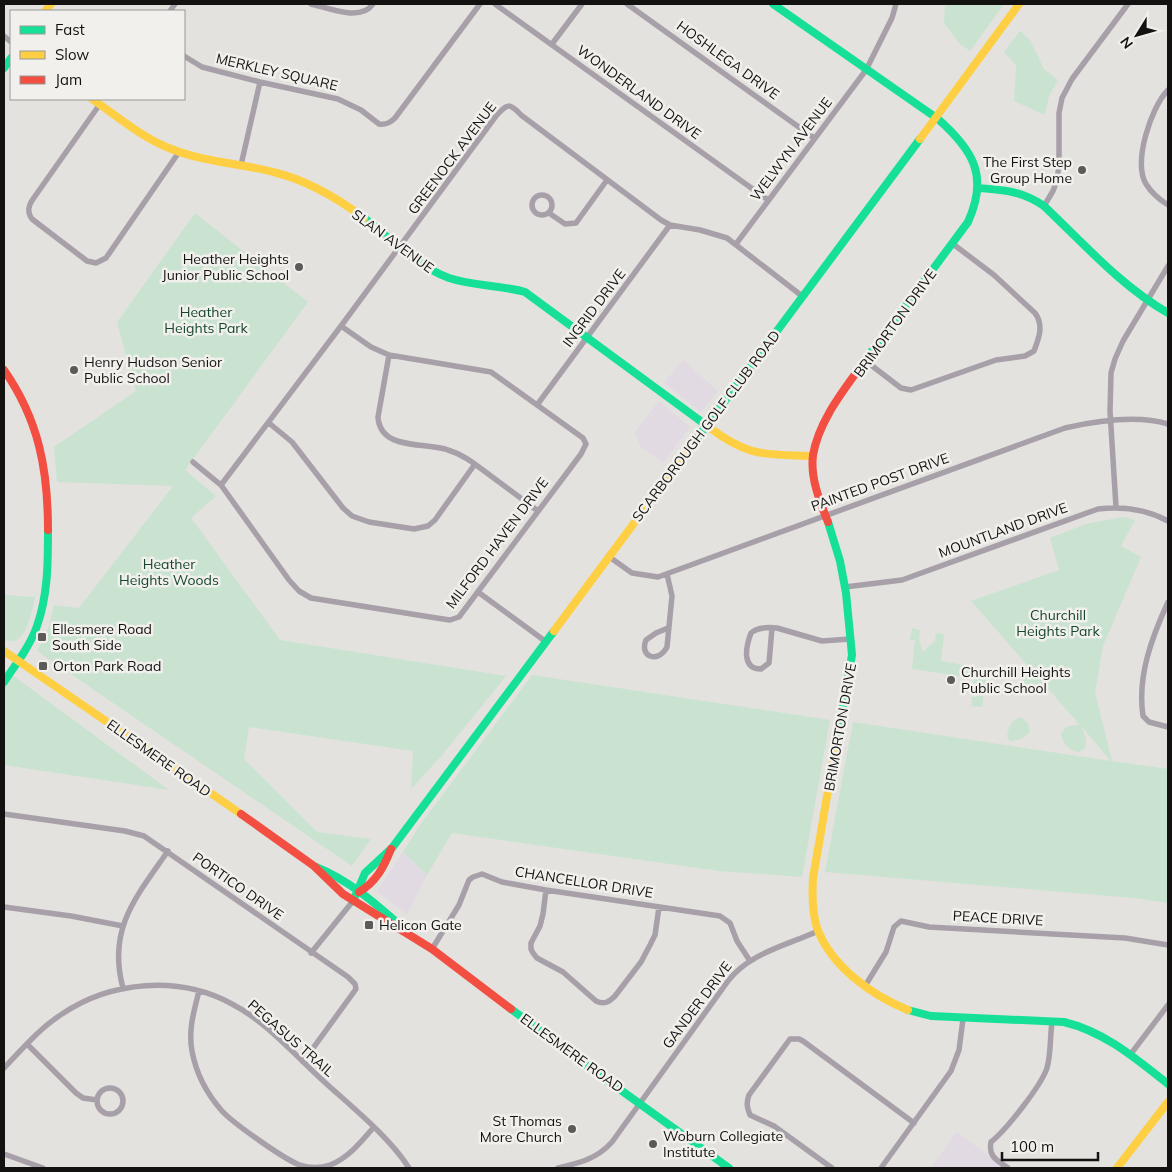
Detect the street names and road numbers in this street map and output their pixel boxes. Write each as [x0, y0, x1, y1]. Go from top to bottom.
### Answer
street label: HOSHLEGA DRIVE [673, 17, 783, 103]
street label: WONDERLAND DRIVE [573, 41, 705, 143]
street label: MERKLEY SQUARE [214, 49, 340, 95]
street label: WELWYN AVENUE [746, 94, 836, 204]
street label: GREENOCK AVENUE [404, 98, 500, 218]
street label: SLAN AVENUE [349, 205, 437, 277]
street label: INGRID DRIVE [559, 265, 629, 351]
street label: BRIMORTON DRIVE [850, 265, 940, 381]
street label: SCARBOROUGH GOLF CLUB ROAD [628, 327, 784, 525]
street label: PAINTED POST DRIVE [809, 449, 951, 515]
street label: MILFORD HAVEN DRIVE [442, 474, 552, 612]
street label: MOUNTLAND DRIVE [936, 498, 1070, 562]
street label: BRIMORTON DRIVE [820, 662, 860, 792]
street label: ELLESMERE ROAD [103, 715, 215, 801]
street label: PORTICO DRIVE [189, 848, 287, 924]
street label: CHANCELLOR DRIVE [514, 862, 654, 902]
street label: PEACE DRIVE [952, 907, 1044, 929]
street label: GANDER DRIVE [658, 958, 736, 1052]
street label: PEGASUS TRAIL [244, 996, 338, 1081]
street label: ELLESMERE ROAD [517, 1010, 627, 1096]

